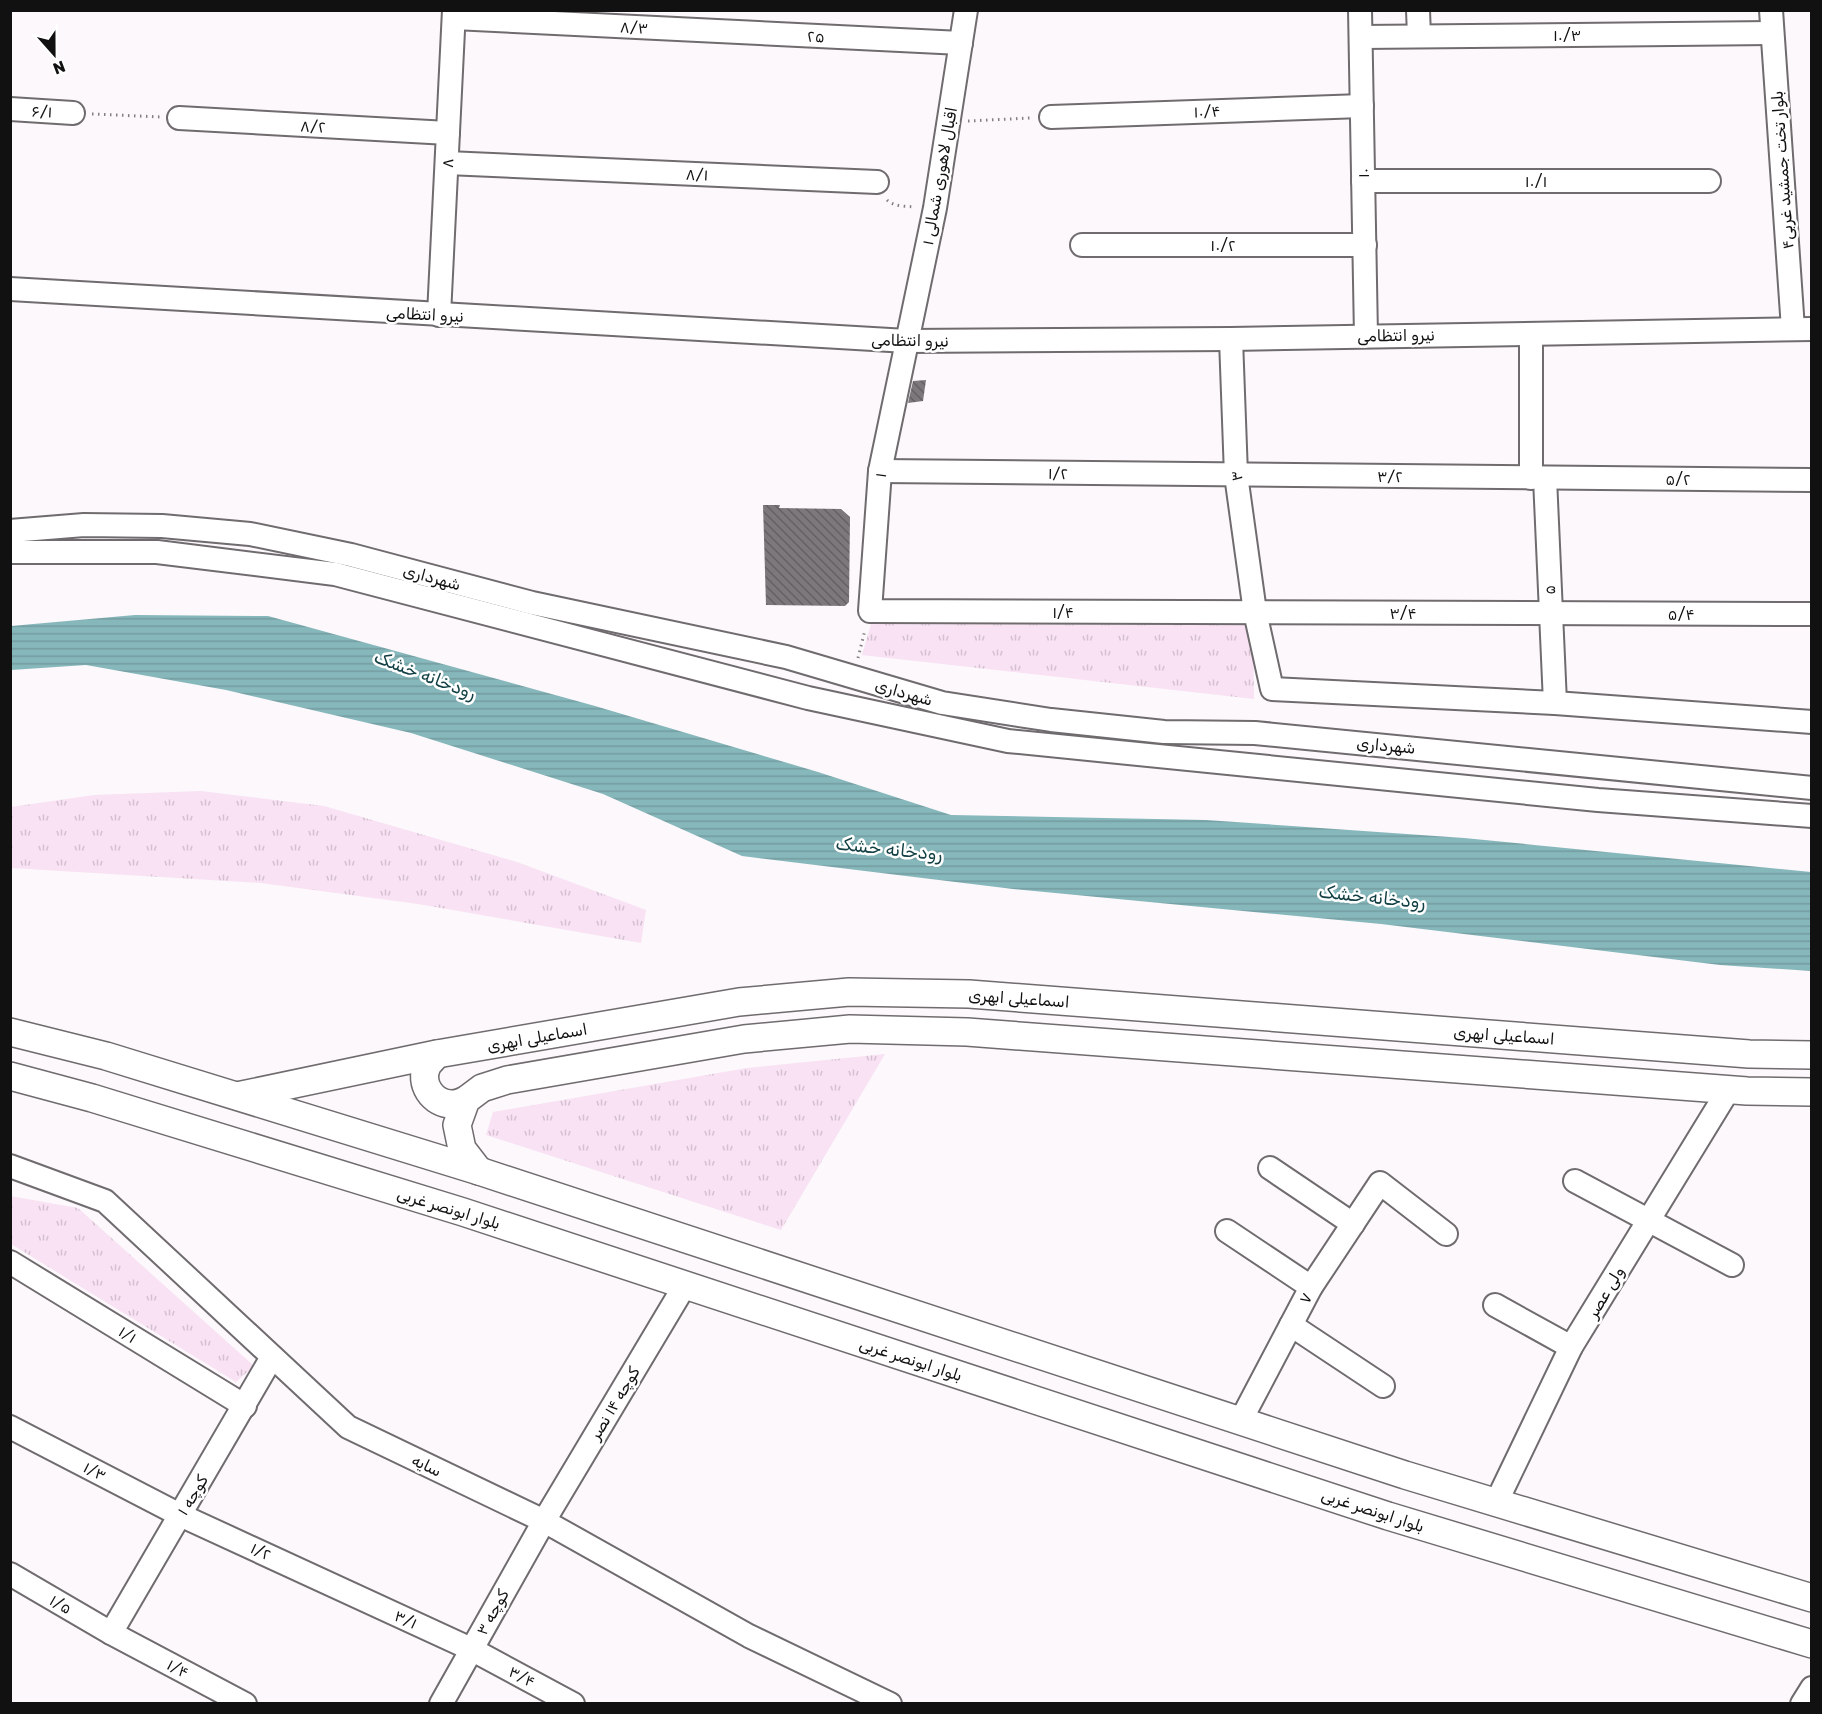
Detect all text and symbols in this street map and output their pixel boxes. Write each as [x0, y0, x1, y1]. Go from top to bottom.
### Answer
street label: ۸/۳ [619, 17, 649, 38]
north arrow [24, 24, 84, 84]
street label: ۱۰/۳ [1553, 26, 1581, 45]
street label: ۲۵ [807, 27, 825, 46]
text: N [50, 57, 68, 78]
street label: بلوار تخت جمشید غربی۴ [1767, 90, 1799, 250]
street label: ۶/۱ [31, 101, 53, 122]
street label: ۱۰/۴ [1193, 102, 1221, 121]
street label: اقبال لاهوری شمالی ۱ [918, 106, 962, 247]
street label: ۸/۲ [300, 116, 326, 137]
street label: ۸ [438, 157, 457, 169]
street label: ۸/۱ [685, 164, 709, 185]
street label: ۱۰ [1354, 168, 1373, 178]
street label: ۱۰/۱ [1525, 172, 1547, 191]
street label: ۱۰/۲ [1210, 236, 1236, 255]
street label: نیرو انتظامی [386, 303, 464, 327]
street label: نیرو انتظامی [1357, 325, 1435, 347]
street label: نیرو انتظامی [871, 330, 949, 352]
street label: ۱/۲ [1048, 464, 1068, 483]
street label: ۳/۲ [1377, 467, 1403, 486]
street label: ۳ [1227, 470, 1246, 482]
street label: ۵/۲ [1665, 470, 1691, 489]
street label: ۱ [871, 471, 890, 479]
street label: شهرداری [401, 561, 463, 595]
street label: ۵ [1540, 585, 1559, 595]
street label: ۱/۴ [1052, 603, 1074, 622]
street label: ۳/۴ [1389, 604, 1417, 623]
street label: ۵/۴ [1668, 605, 1694, 624]
water label: رودخانه خشک [371, 646, 479, 705]
street label: شهرداری [873, 675, 935, 711]
street label: شهرداری [1356, 733, 1416, 759]
water label: رودخانه خشک [835, 832, 944, 866]
water label: رودخانه خشک [1318, 880, 1427, 914]
street label: اسماعیلی ابهری [968, 985, 1070, 1013]
street label: اسماعیلی ابهری [485, 1019, 589, 1057]
street label: اسماعیلی ابهری [1453, 1022, 1555, 1050]
street label: بلوار ابونصر غربی [395, 1184, 503, 1234]
street label: ولی عصر [1582, 1263, 1629, 1323]
street label: ۷ [1295, 1289, 1316, 1307]
street label: ۱/۱ [115, 1322, 140, 1347]
street label: بلوار ابونصر غربی [857, 1334, 965, 1386]
street label: کوچه ۱۴ نصر [585, 1363, 645, 1445]
street label: سایه [409, 1450, 445, 1481]
street label: ۱/۳ [80, 1458, 109, 1485]
street label: کوچه ۱ [173, 1471, 213, 1519]
street label: بلوار ابونصر غربی [1319, 1485, 1427, 1537]
street label: ۱/۲ [247, 1539, 274, 1564]
street label: کوچه ۳ [472, 1585, 514, 1639]
street label: ۱/۵ [46, 1591, 75, 1618]
street label: ۳/۱ [391, 1606, 420, 1633]
street label: ۱/۴ [164, 1655, 192, 1682]
street label: ۳/۴ [505, 1662, 538, 1691]

